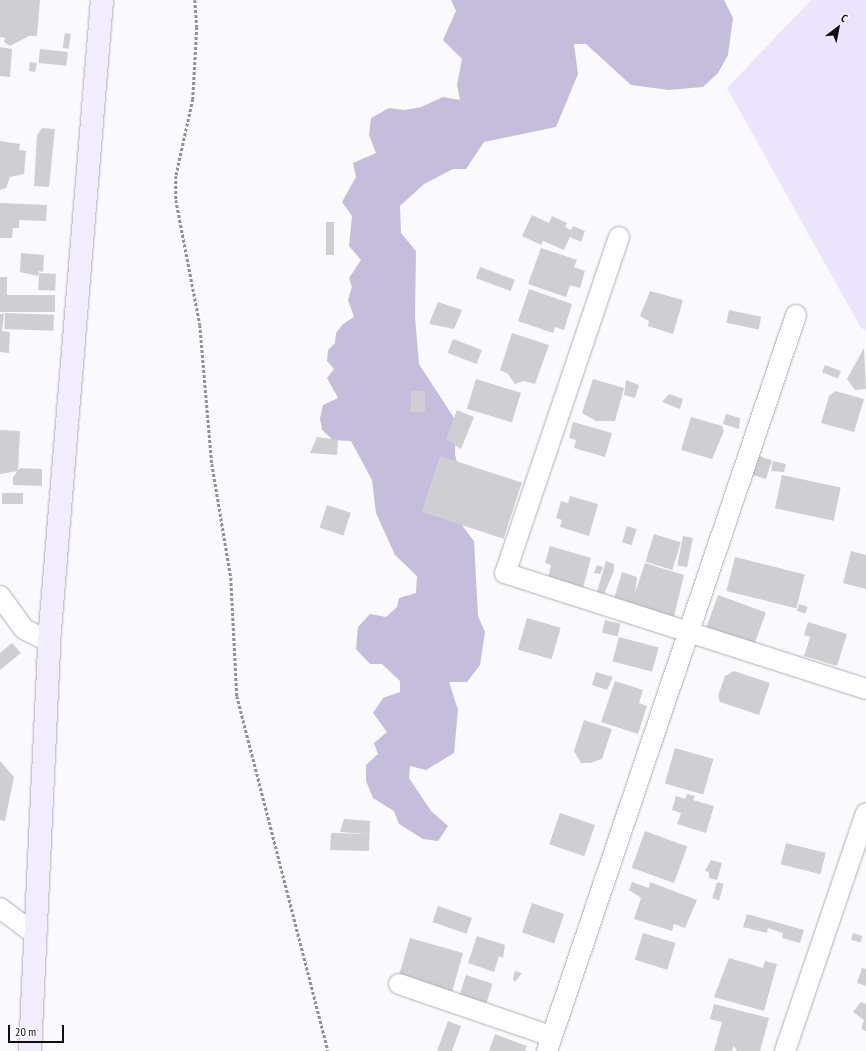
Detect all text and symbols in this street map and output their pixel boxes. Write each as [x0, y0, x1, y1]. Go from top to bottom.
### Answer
north arrow [818, 8, 858, 48]
text: С [839, 11, 850, 25]
scale bar [10, 1017, 66, 1043]
text: 20 m [15, 1024, 36, 1039]

